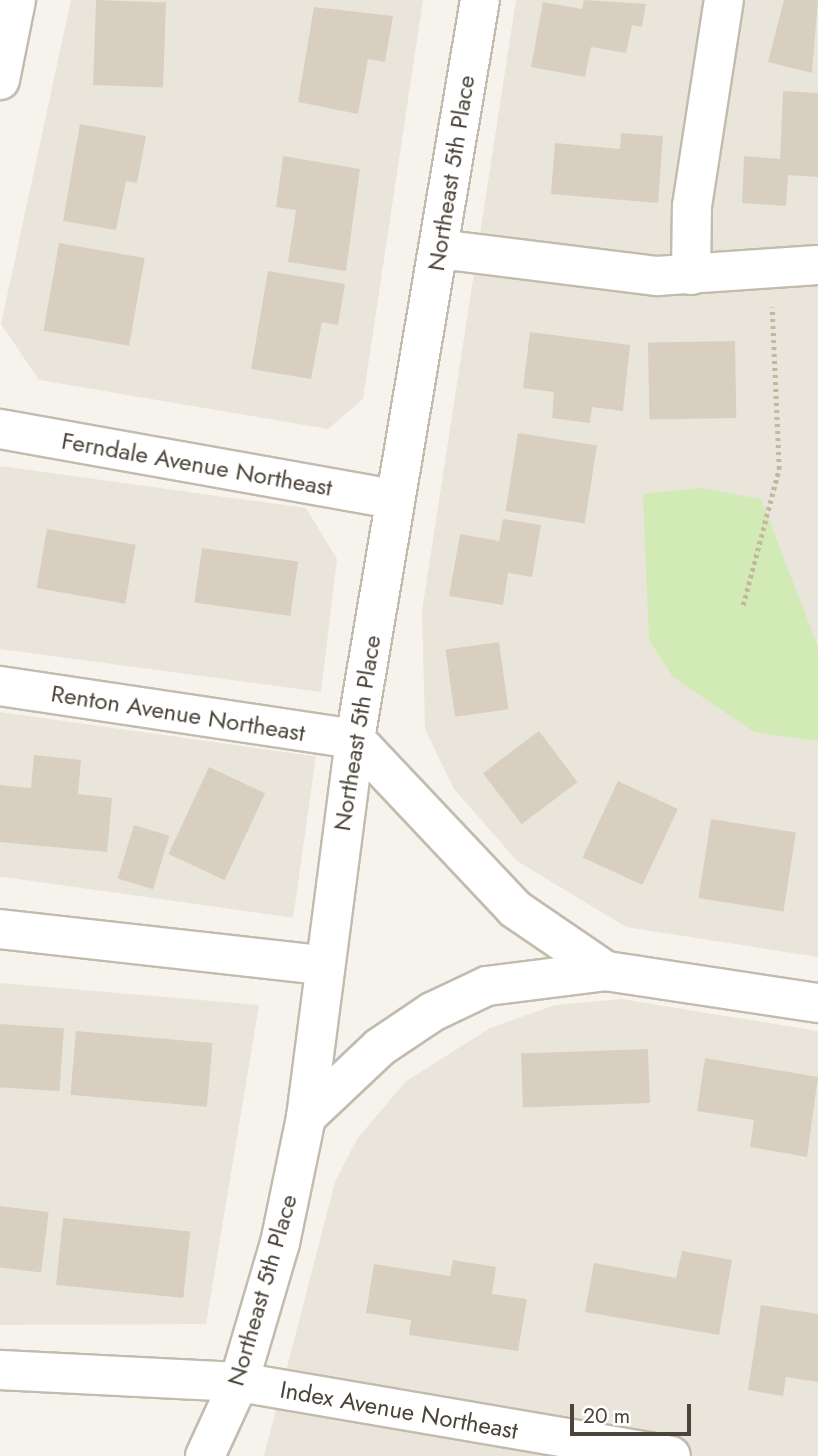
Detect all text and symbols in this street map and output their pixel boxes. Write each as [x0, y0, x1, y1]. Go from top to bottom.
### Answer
street label: Northeast 5th Place [421, 73, 481, 273]
street label: Ferndale Avenue Northeast [59, 426, 335, 502]
street label: Northeast 5th Place [327, 633, 387, 833]
street label: Renton Avenue Northeast [49, 679, 307, 747]
street label: Northeast 5th Place [221, 1191, 303, 1389]
street label: Index Avenue Northeast [278, 1375, 520, 1445]
scale bar [573, 1390, 694, 1434]
text: 20 m [583, 1401, 630, 1431]

